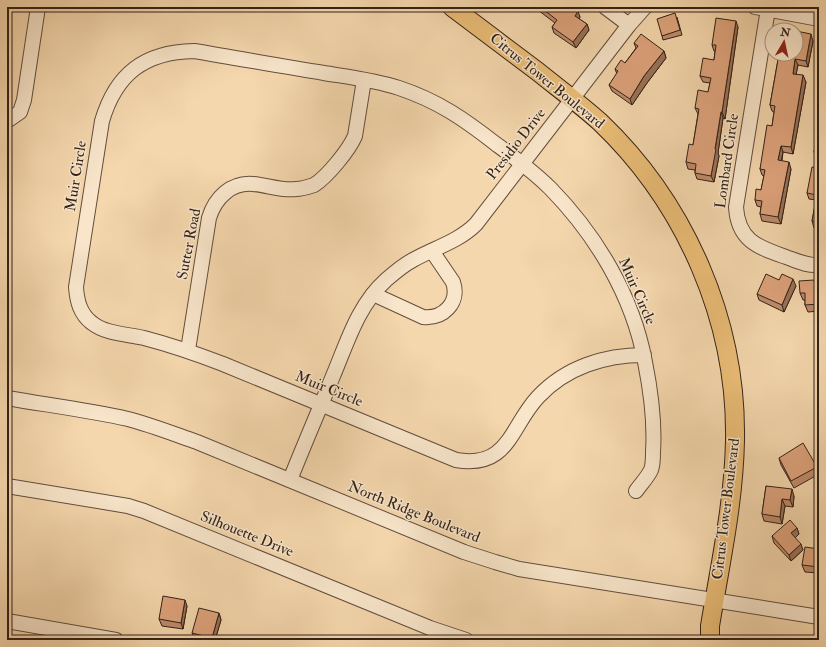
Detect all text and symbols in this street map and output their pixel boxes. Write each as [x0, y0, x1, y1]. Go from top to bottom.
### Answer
north arrow [764, 22, 804, 62]
text: N [779, 25, 792, 40]
street label: Citrus Tower Boulevard [486, 29, 609, 133]
street label: Presidio Drive [482, 104, 550, 184]
street label: Lombard Circle [711, 112, 743, 210]
street label: Muir Circle [61, 139, 91, 213]
street label: Sutter Road [173, 206, 205, 281]
street label: Muir Circle [614, 255, 660, 327]
street label: Muir Circle [292, 367, 366, 411]
street label: Citrus Tower Boulevard [708, 437, 744, 581]
street label: North Ridge Boulevard [345, 477, 483, 547]
street label: Silhouette Drive [198, 507, 296, 561]

